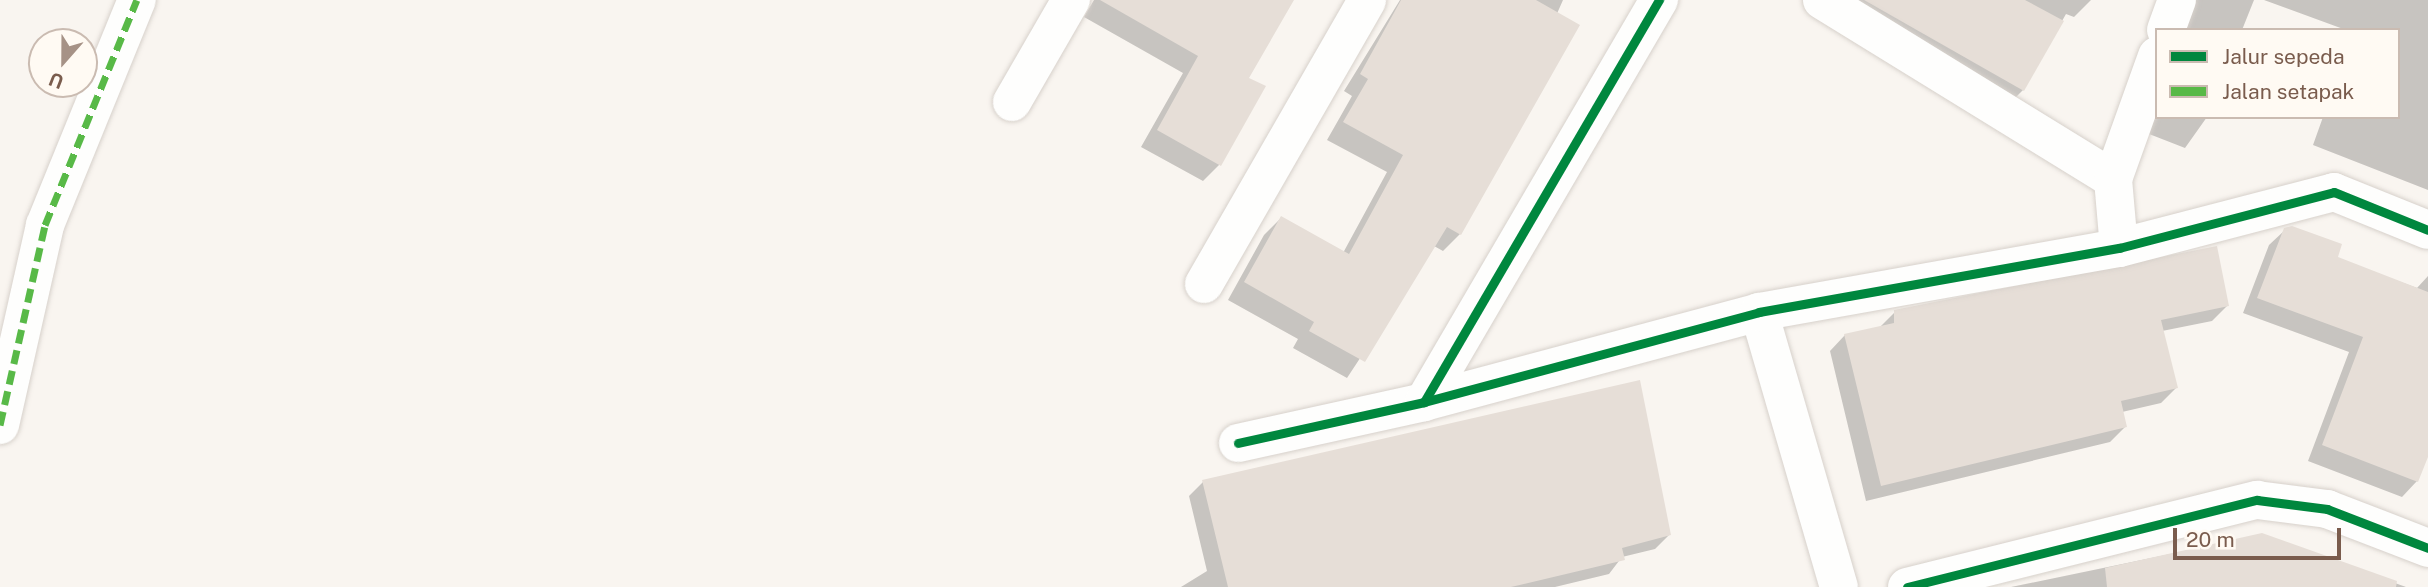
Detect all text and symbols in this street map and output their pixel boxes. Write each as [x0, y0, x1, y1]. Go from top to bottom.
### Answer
north arrow [28, 28, 98, 98]
legend [2155, 28, 2400, 119]
text: Jalur sepeda [2222, 44, 2345, 69]
text: U [46, 68, 67, 93]
text: Jalan setapak [2222, 79, 2354, 104]
scale bar [2176, 514, 2344, 558]
text: 20 m [2186, 527, 2235, 552]

